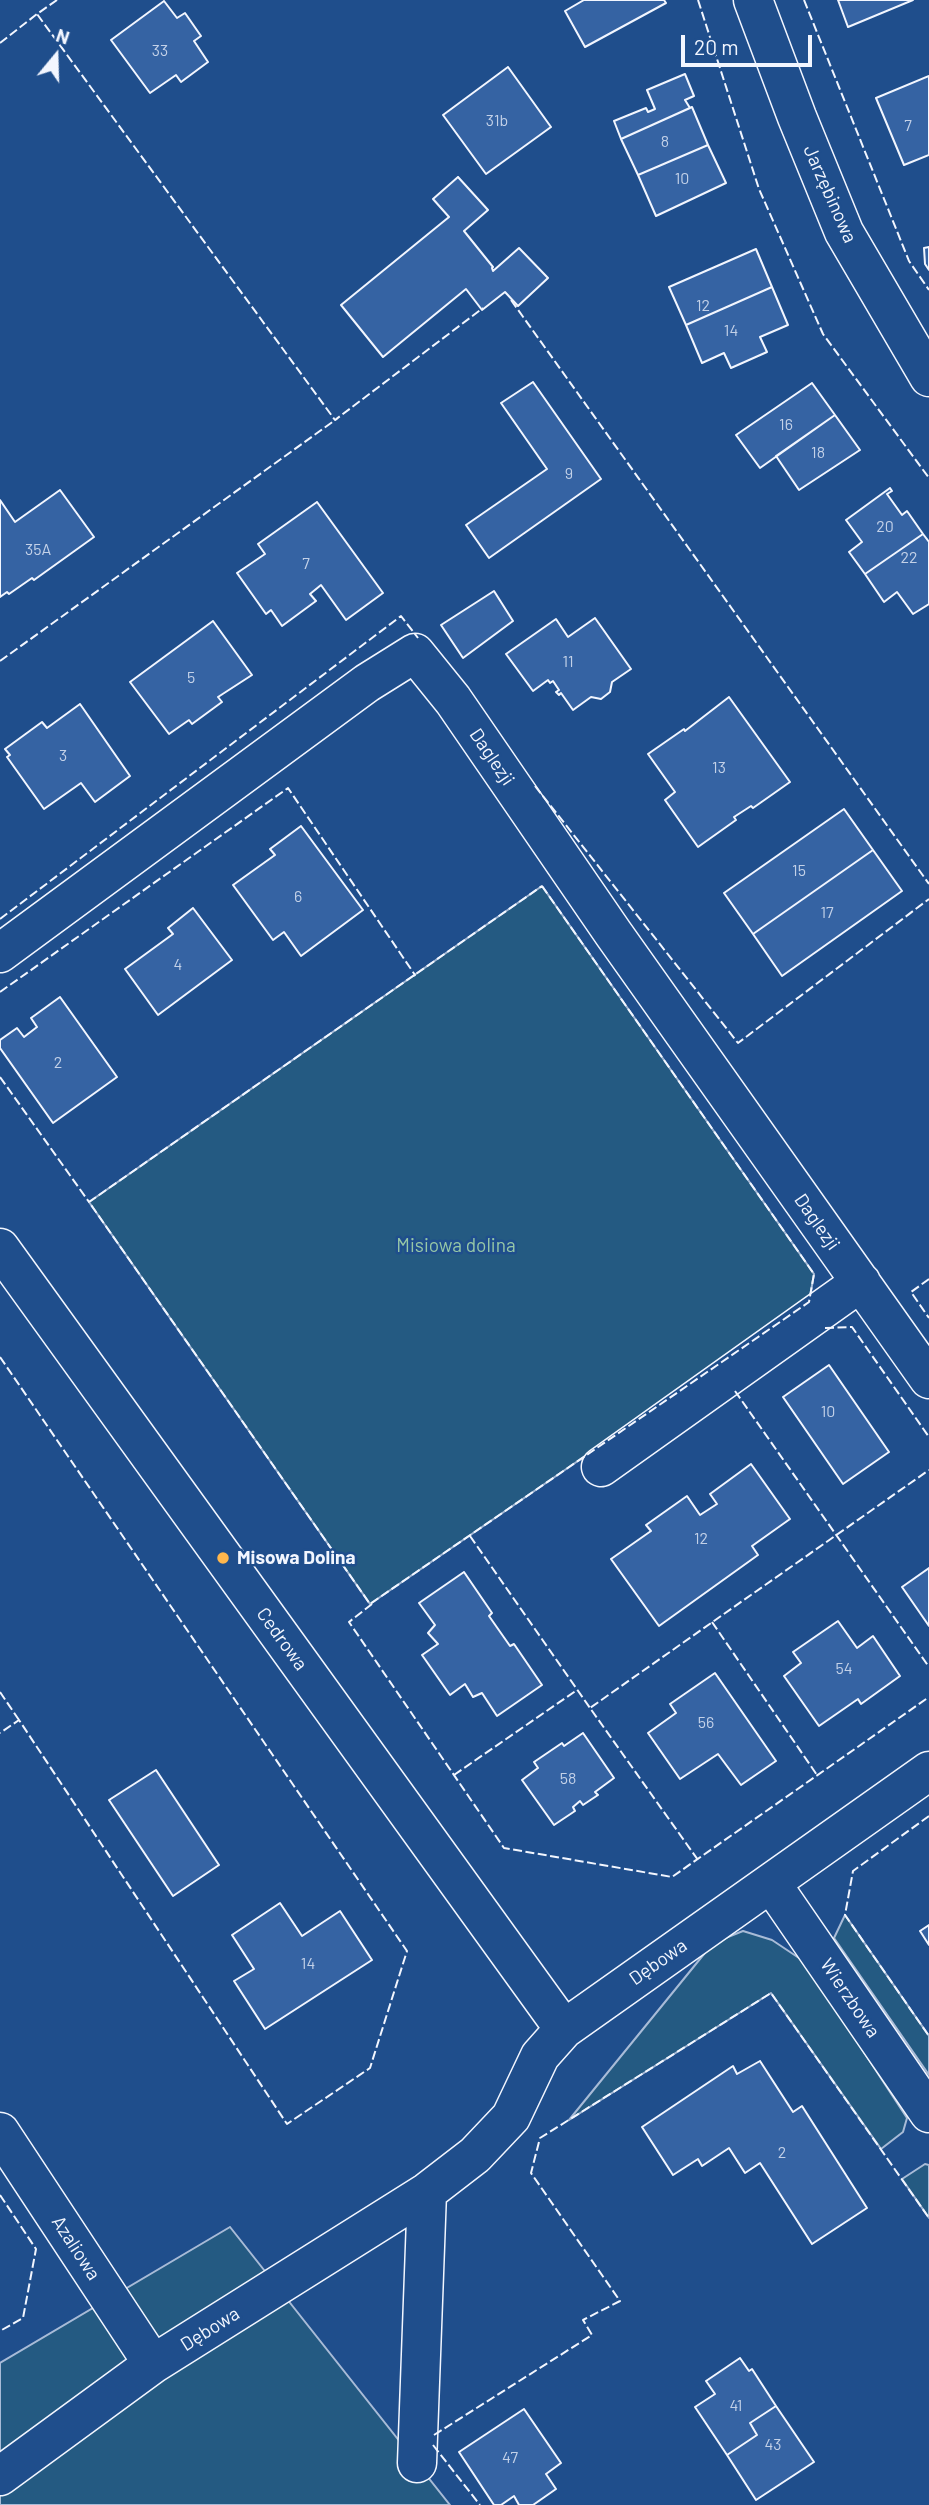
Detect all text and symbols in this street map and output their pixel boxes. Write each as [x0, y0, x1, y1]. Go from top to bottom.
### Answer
north arrow [21, 21, 91, 91]
scale bar [684, 21, 815, 65]
text: N [53, 23, 73, 49]
text: 20 m [694, 34, 739, 59]
house number: 33 [152, 41, 168, 61]
house number: 31b [486, 111, 508, 131]
house number: 7 [904, 116, 912, 136]
house number: 8 [661, 132, 669, 152]
street label: Jarzębinowa [798, 142, 862, 246]
house number: 10 [675, 169, 689, 189]
house number: 12 [696, 296, 710, 316]
house number: 14 [724, 321, 738, 341]
house number: 16 [779, 415, 793, 435]
house number: 18 [811, 443, 825, 463]
house number: 9 [565, 464, 573, 484]
house number: 20 [876, 517, 894, 537]
house number: 35A [25, 540, 51, 560]
house number: 22 [900, 548, 918, 568]
house number: 7 [302, 554, 310, 574]
house number: 11 [562, 652, 574, 672]
house number: 5 [187, 668, 195, 688]
street label: Daglezji [465, 724, 519, 790]
house number: 3 [59, 746, 67, 766]
house number: 13 [712, 758, 726, 778]
house number: 15 [792, 861, 806, 881]
house number: 6 [294, 887, 302, 907]
house number: 17 [820, 903, 834, 923]
house number: 4 [174, 955, 182, 975]
house number: 2 [54, 1053, 62, 1073]
street label: Daglezji [789, 1189, 845, 1255]
park label: Misiowa dolina [396, 1235, 516, 1257]
house number: 10 [821, 1402, 835, 1422]
house number: 12 [694, 1529, 708, 1549]
place label: Misowa Dolina [237, 1547, 355, 1569]
marker: Misowa Dolina [215, 1550, 231, 1566]
street label: Cedrowa [252, 1603, 312, 1675]
house number: 54 [835, 1659, 853, 1679]
house number: 56 [698, 1713, 714, 1733]
house number: 58 [560, 1769, 576, 1789]
street label: Dębowa [625, 1934, 691, 1990]
house number: 14 [301, 1954, 315, 1974]
street label: Wierzbowa [815, 1954, 885, 2042]
house number: 2 [778, 2143, 786, 2163]
street label: Azaliowa [47, 2212, 105, 2284]
street label: Dębowa [176, 2302, 244, 2356]
house number: 41 [730, 2396, 742, 2416]
house number: 43 [764, 2435, 782, 2455]
house number: 47 [502, 2448, 518, 2468]

